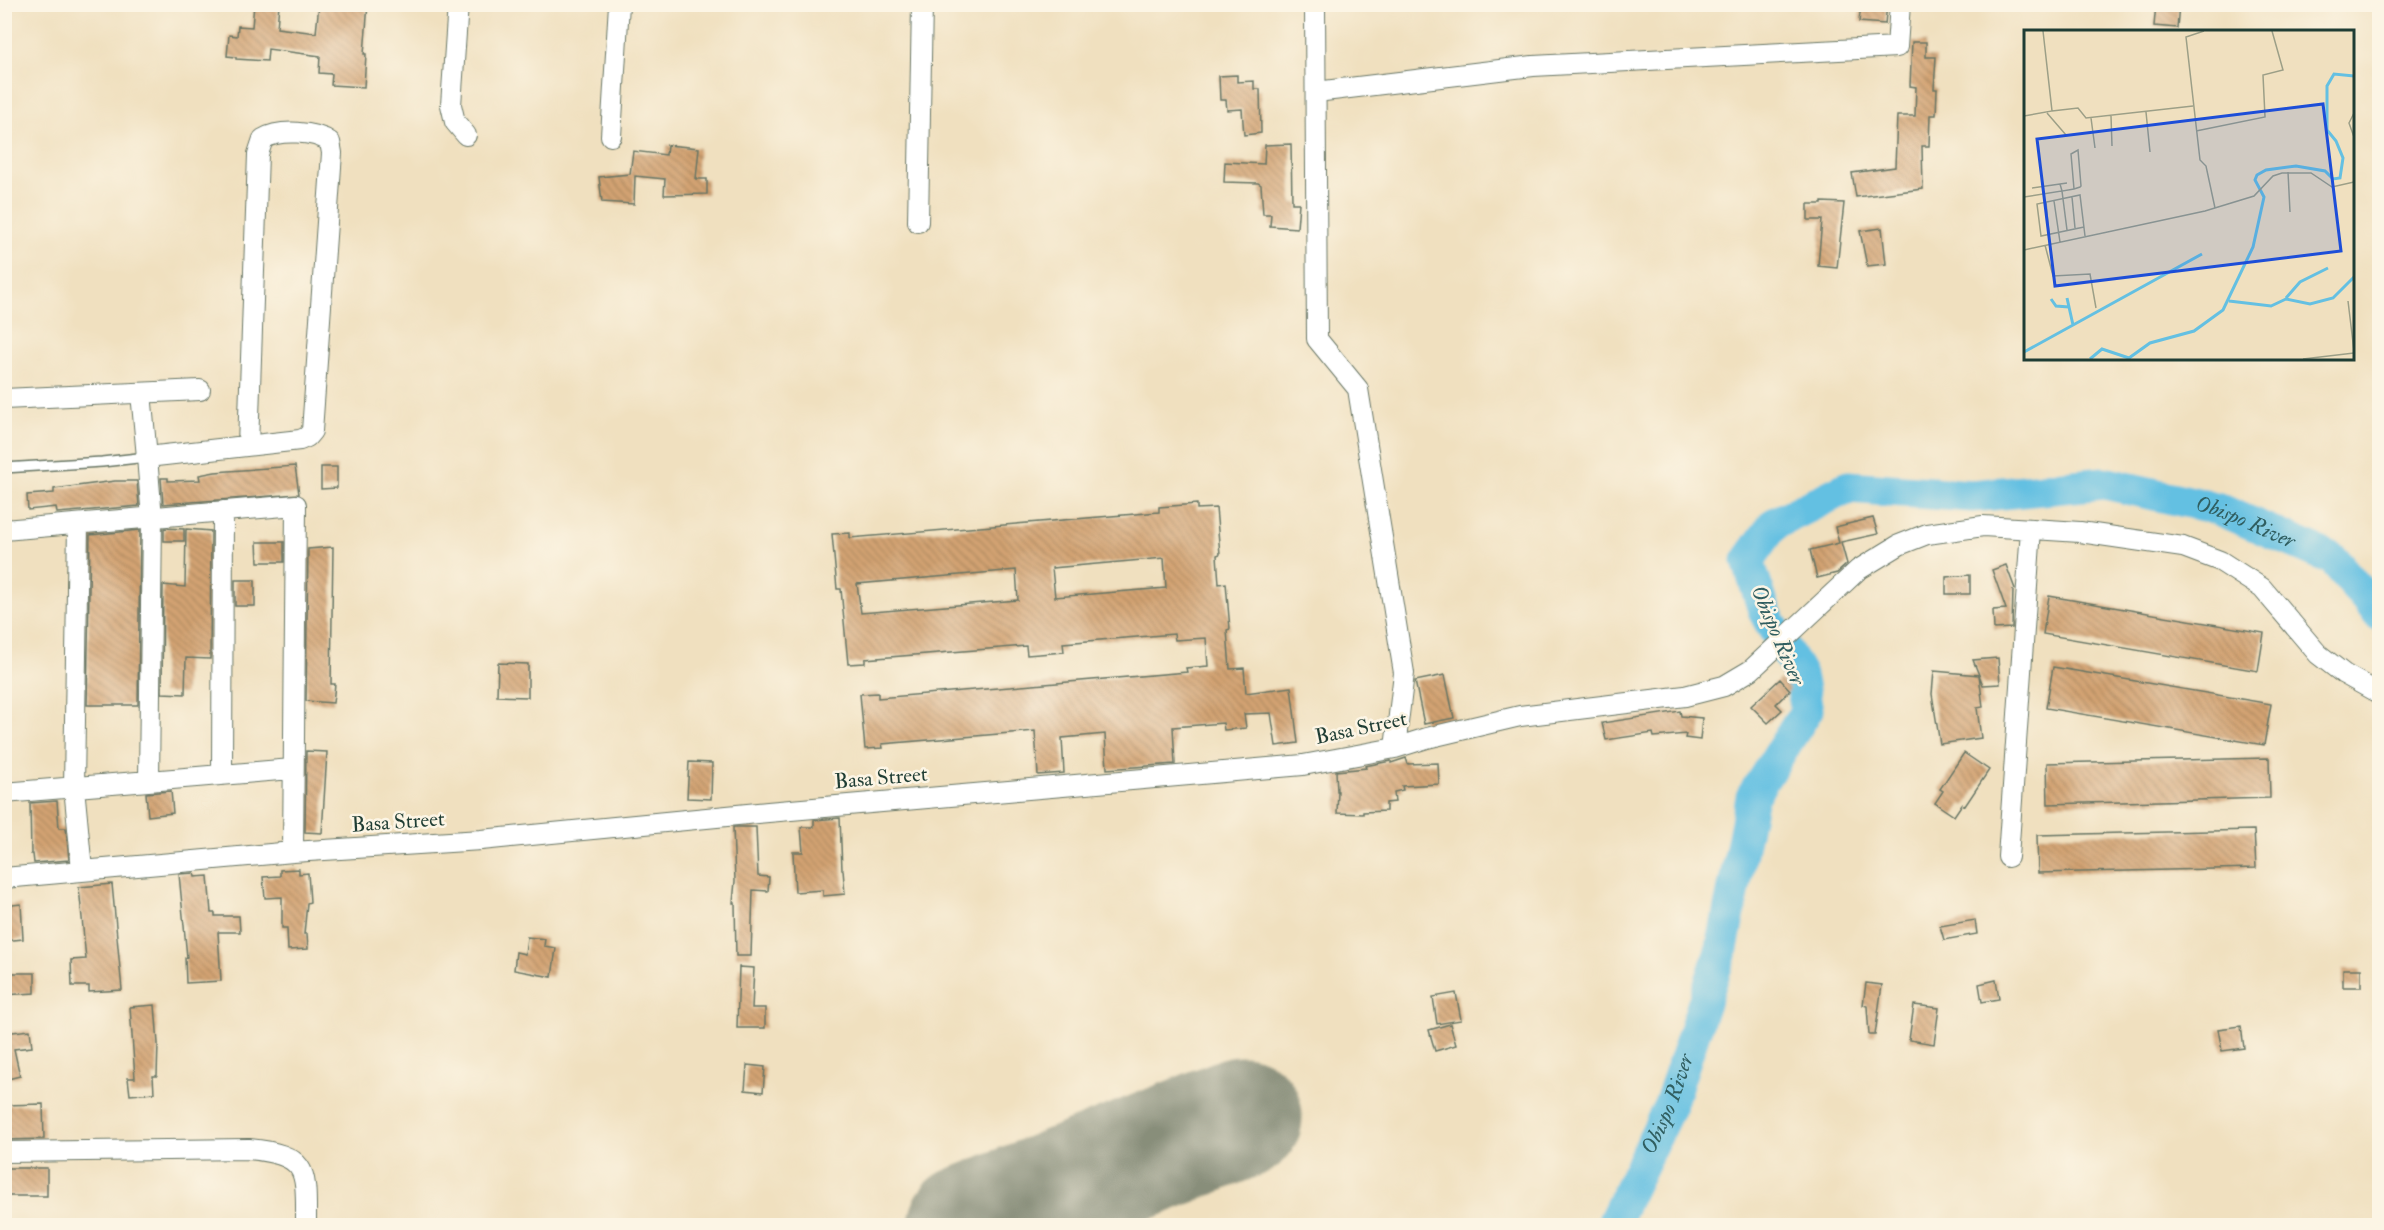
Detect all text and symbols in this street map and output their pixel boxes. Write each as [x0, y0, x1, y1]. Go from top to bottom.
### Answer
inset map [2024, 30, 2354, 360]
water label: Obispo River [2193, 490, 2301, 556]
water label: Obispo River [1744, 581, 1812, 691]
street label: Basa Street [1313, 705, 1410, 751]
street label: Basa Street [833, 760, 929, 796]
street label: Basa Street [351, 805, 446, 839]
water label: Obispo River [1634, 1049, 1700, 1159]

